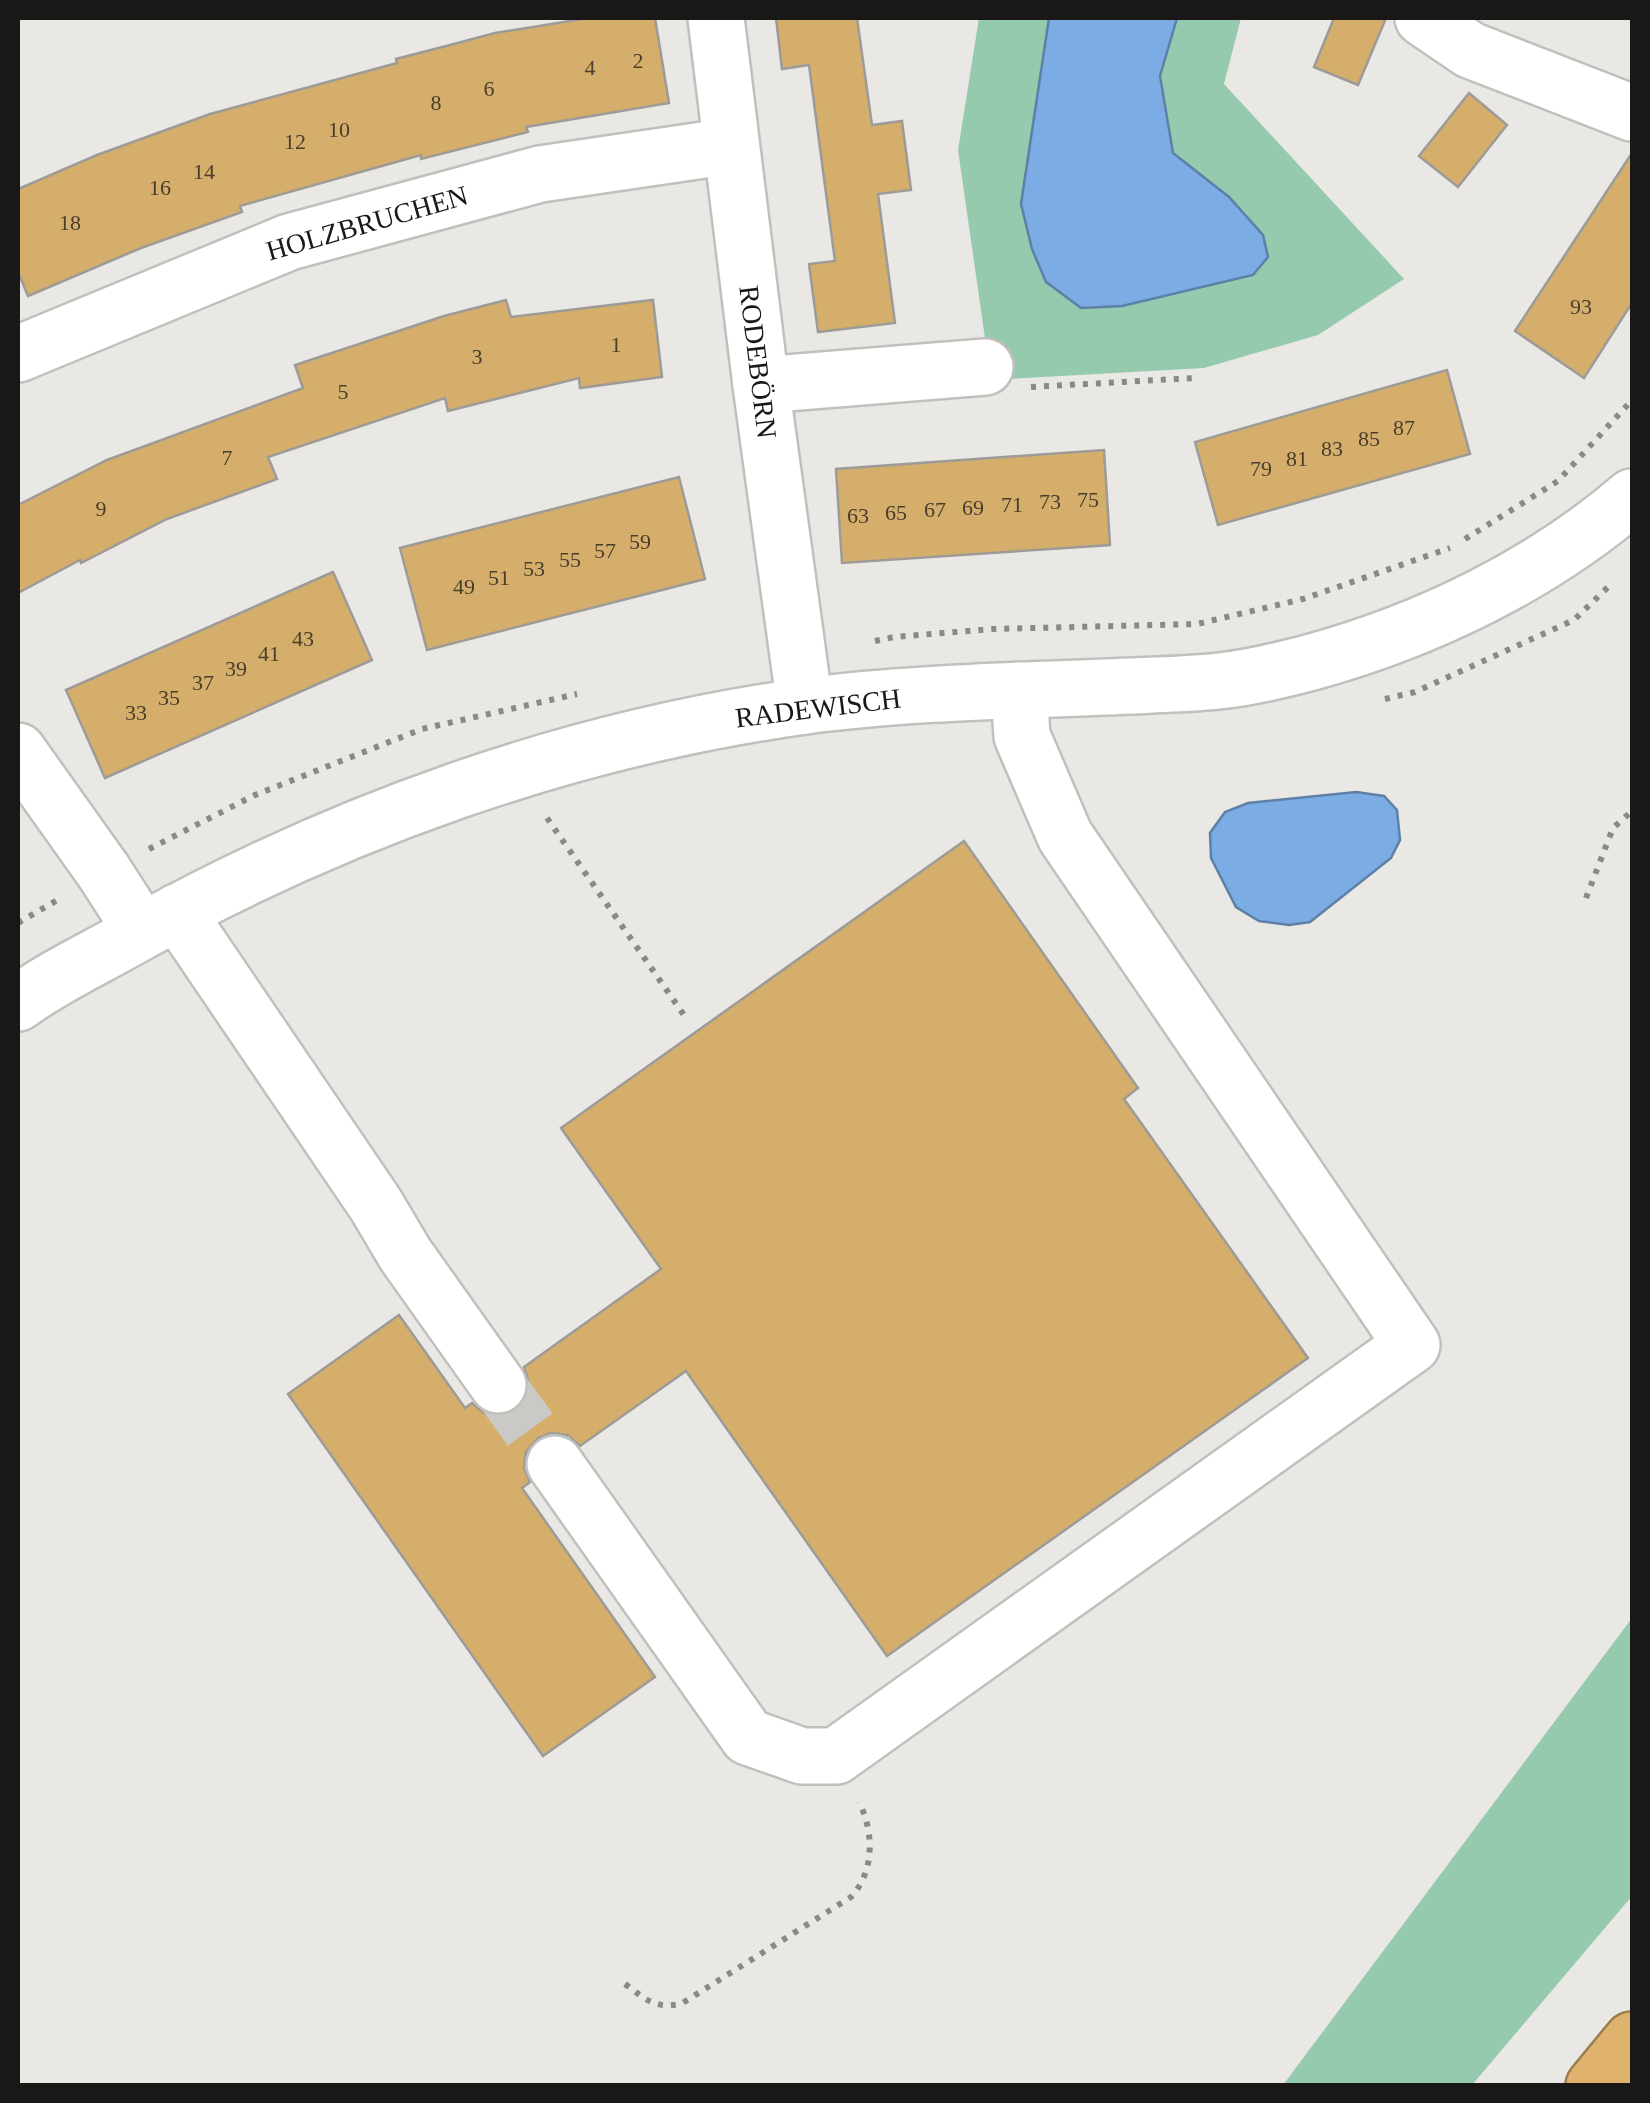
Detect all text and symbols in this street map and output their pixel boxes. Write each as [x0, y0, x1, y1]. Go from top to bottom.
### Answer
house number: 2 [633, 48, 644, 73]
house number: 4 [585, 55, 596, 80]
house number: 6 [484, 76, 495, 101]
house number: 8 [431, 90, 442, 115]
house number: 10 [328, 117, 350, 142]
house number: 12 [284, 129, 306, 154]
house number: 14 [193, 159, 215, 184]
house number: 16 [149, 175, 171, 200]
street label: HOLZBRUCHEN [263, 179, 471, 267]
house number: 18 [59, 210, 81, 235]
street label: RODEBÖRN [733, 284, 783, 440]
house number: 93 [1570, 294, 1592, 319]
house number: 1 [611, 332, 622, 357]
house number: 3 [472, 344, 483, 369]
house number: 5 [338, 379, 349, 404]
house number: 87 [1393, 415, 1415, 440]
house number: 85 [1358, 426, 1380, 451]
house number: 83 [1321, 436, 1343, 461]
house number: 7 [222, 445, 233, 470]
house number: 81 [1286, 446, 1308, 471]
house number: 79 [1250, 456, 1272, 481]
house number: 75 [1077, 487, 1099, 512]
house number: 73 [1039, 489, 1061, 514]
house number: 71 [1001, 492, 1023, 517]
house number: 69 [962, 495, 984, 520]
house number: 9 [96, 496, 107, 521]
house number: 67 [924, 497, 946, 522]
house number: 65 [885, 500, 907, 525]
house number: 63 [847, 503, 869, 528]
house number: 59 [629, 529, 651, 554]
house number: 57 [594, 538, 616, 563]
house number: 55 [559, 547, 581, 572]
house number: 53 [523, 556, 545, 581]
house number: 51 [488, 565, 510, 590]
house number: 49 [453, 574, 475, 599]
house number: 43 [292, 626, 314, 651]
house number: 41 [258, 641, 280, 666]
house number: 39 [225, 656, 247, 681]
house number: 37 [192, 670, 214, 695]
street label: RADEWISCH [734, 682, 902, 734]
house number: 35 [158, 685, 180, 710]
house number: 33 [125, 700, 147, 725]

